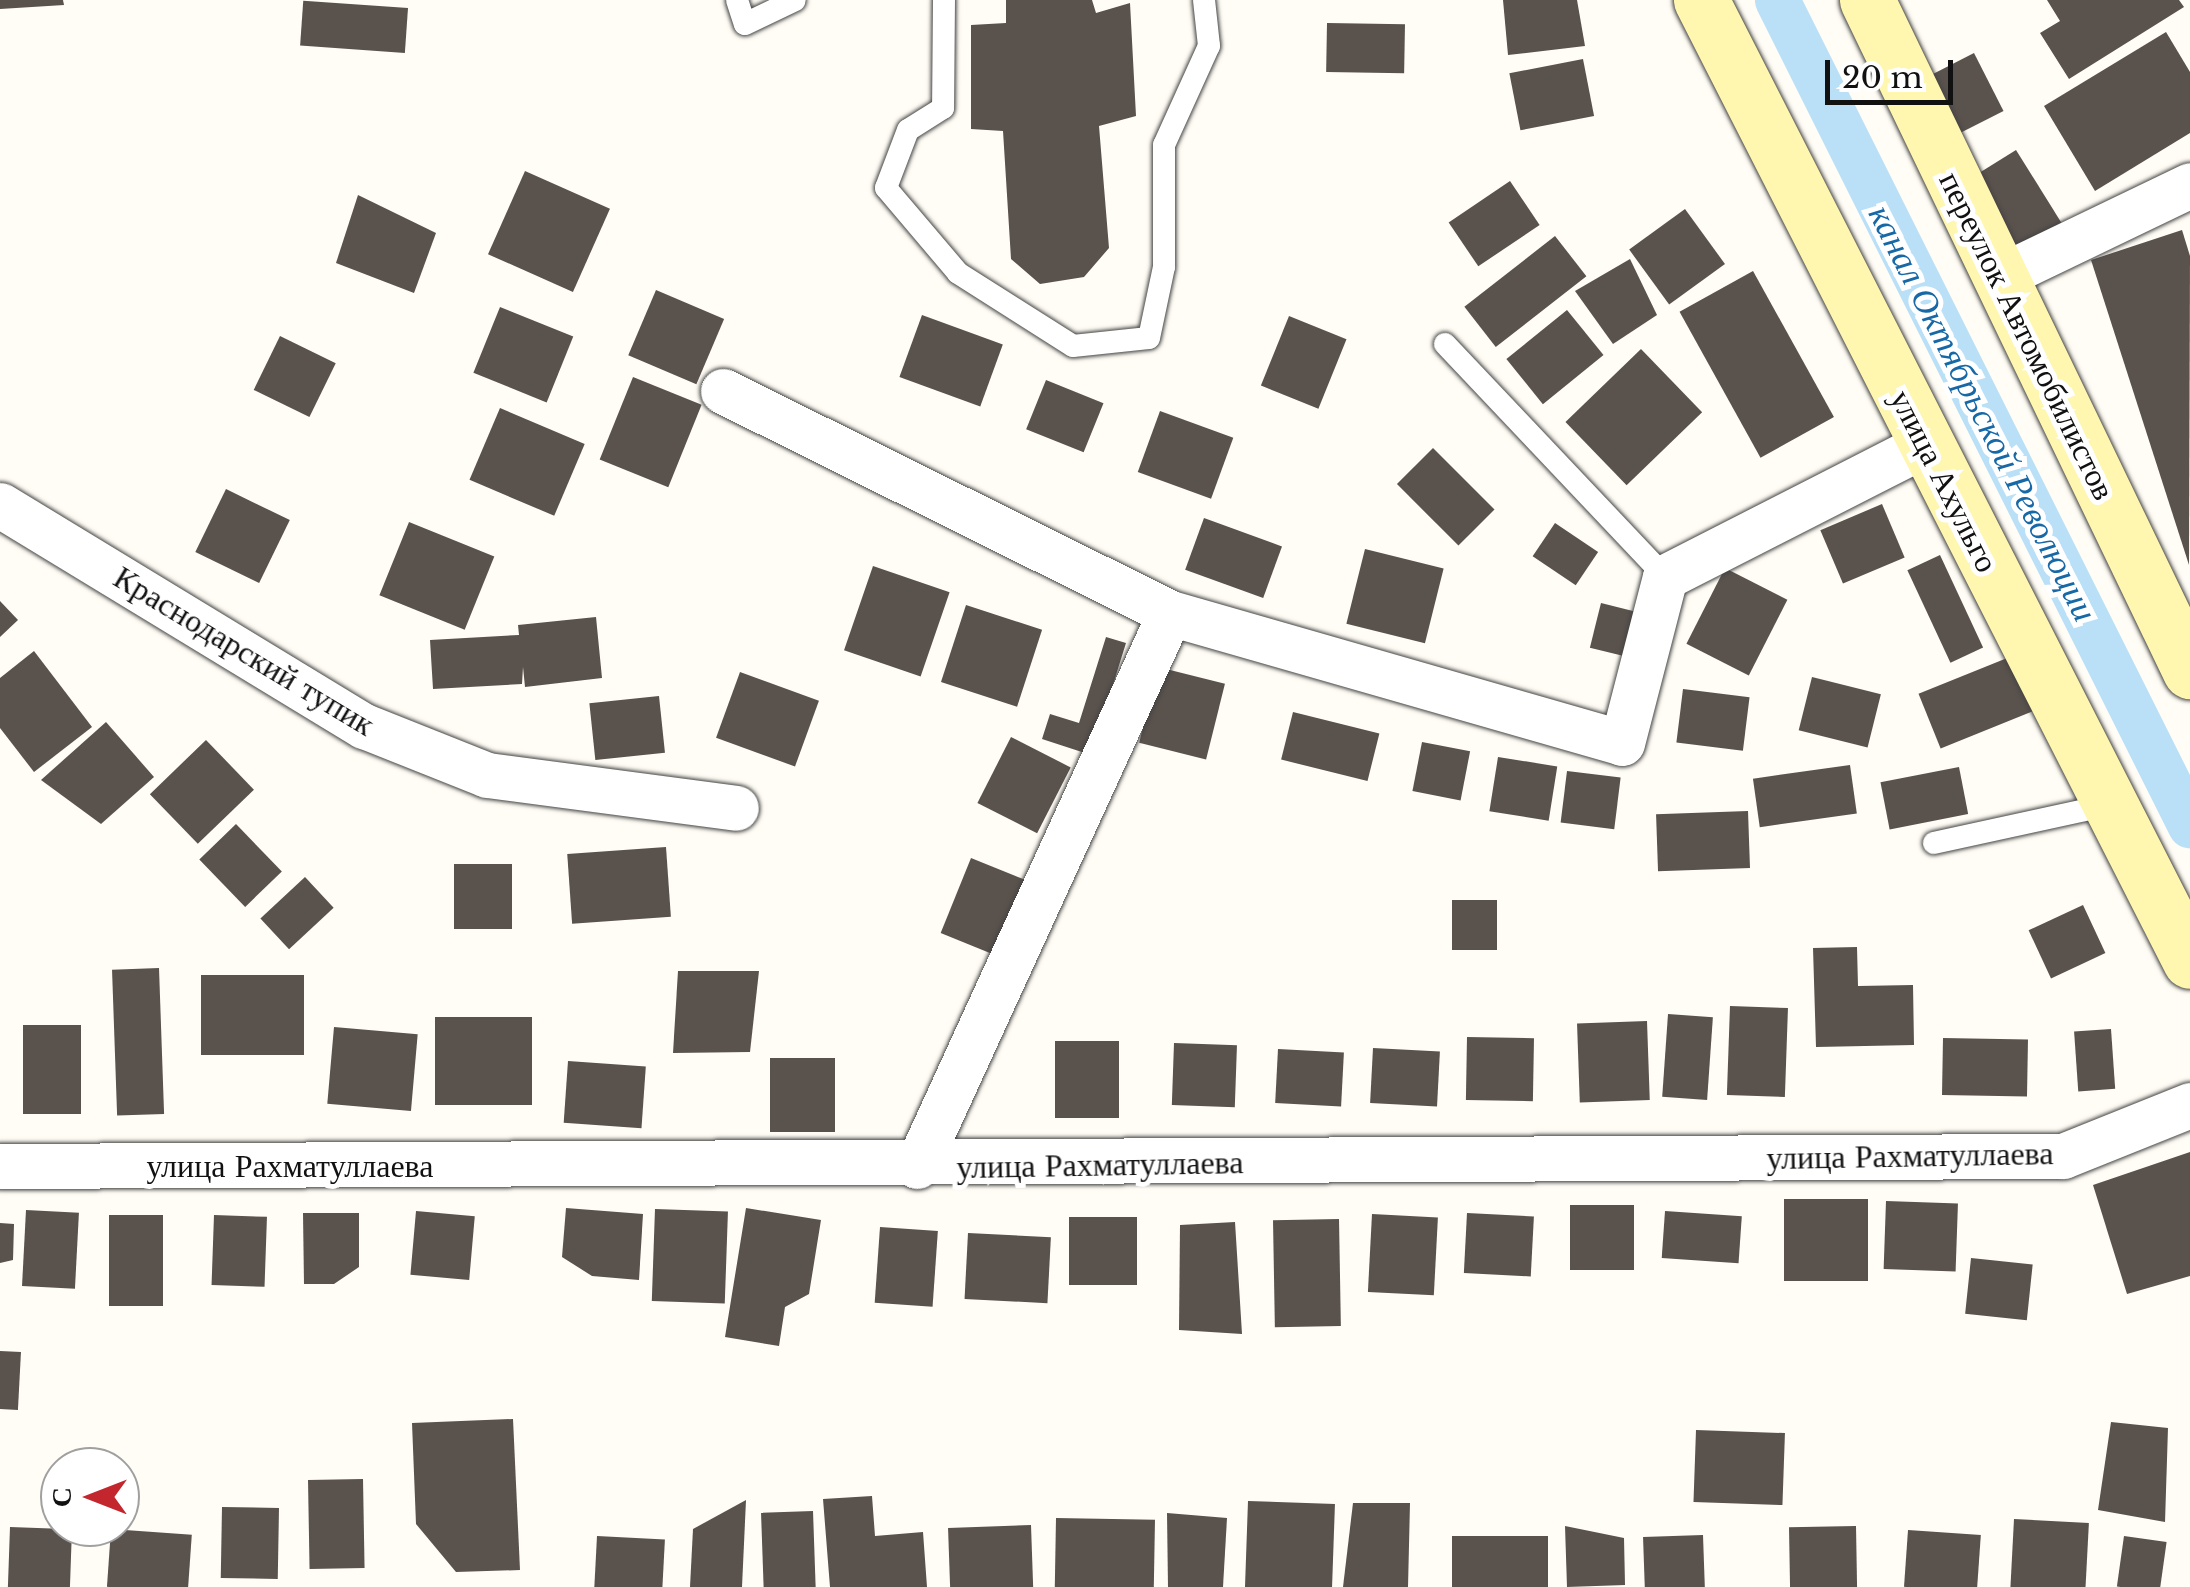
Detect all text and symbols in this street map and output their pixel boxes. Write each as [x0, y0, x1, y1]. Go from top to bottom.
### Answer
scale bar [1830, 40, 1958, 102]
text: 20 m [1842, 59, 1923, 96]
street label: переулок Автомобилистов [1931, 166, 2123, 506]
water label: канал Октябрьской Революции [1860, 198, 2106, 628]
street label: улица Ахульго [1882, 383, 2006, 579]
street label: Краснодарский тупик [107, 558, 381, 744]
street label: улица Рахматуллаева [1766, 1134, 2054, 1178]
street label: улица Рахматуллаева [956, 1143, 1244, 1187]
street label: улица Рахматуллаева [147, 1147, 433, 1185]
north arrow [40, 1447, 140, 1547]
text: С [44, 1487, 79, 1507]

